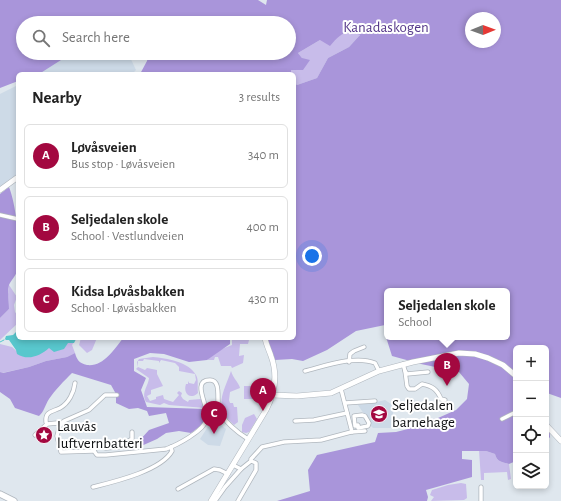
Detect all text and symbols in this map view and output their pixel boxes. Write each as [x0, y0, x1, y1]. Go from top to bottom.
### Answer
north arrow [465, 12, 501, 48]
search box [16, 16, 296, 60]
park label: Kanadaskogen [343, 20, 429, 35]
icon: search [30, 27, 52, 49]
text: Search here [62, 30, 130, 45]
text: Nearby [32, 89, 82, 106]
text: 3 results [239, 91, 280, 104]
text: Løvåsveien [71, 140, 137, 155]
text: A [42, 149, 50, 162]
text: 340 m [248, 149, 279, 162]
text: Bus stop · Løvåsveien [71, 158, 175, 171]
text: Seljedalen skole [71, 212, 168, 227]
text: B [42, 221, 50, 234]
text: 400 m [246, 221, 279, 234]
text: School · Vestlundveien [71, 230, 184, 243]
your location [302, 246, 322, 266]
text: Kidsa Løvåsbakken [71, 284, 185, 299]
popup [384, 288, 510, 340]
text: C [43, 293, 49, 306]
text: 430 m [248, 293, 279, 306]
text: Seljedalen skole [398, 298, 496, 313]
text: School · Løvåsbakken [71, 302, 176, 315]
text: School [398, 316, 432, 329]
map controls [513, 345, 549, 489]
button: + [513, 345, 549, 381]
pin: B [434, 353, 460, 386]
pin: A [250, 378, 276, 411]
button: − [513, 381, 549, 417]
place label: Seljedalen barnehage [392, 398, 455, 430]
pin: C [201, 401, 227, 434]
school or university icon: Seljedalen barnehage [369, 404, 389, 424]
button: locate [513, 417, 549, 453]
place label: Lauvås luftvernbatteri [57, 419, 143, 451]
place icon: Lauvås luftvernbatteri [34, 425, 54, 445]
button: layers [513, 453, 549, 489]

